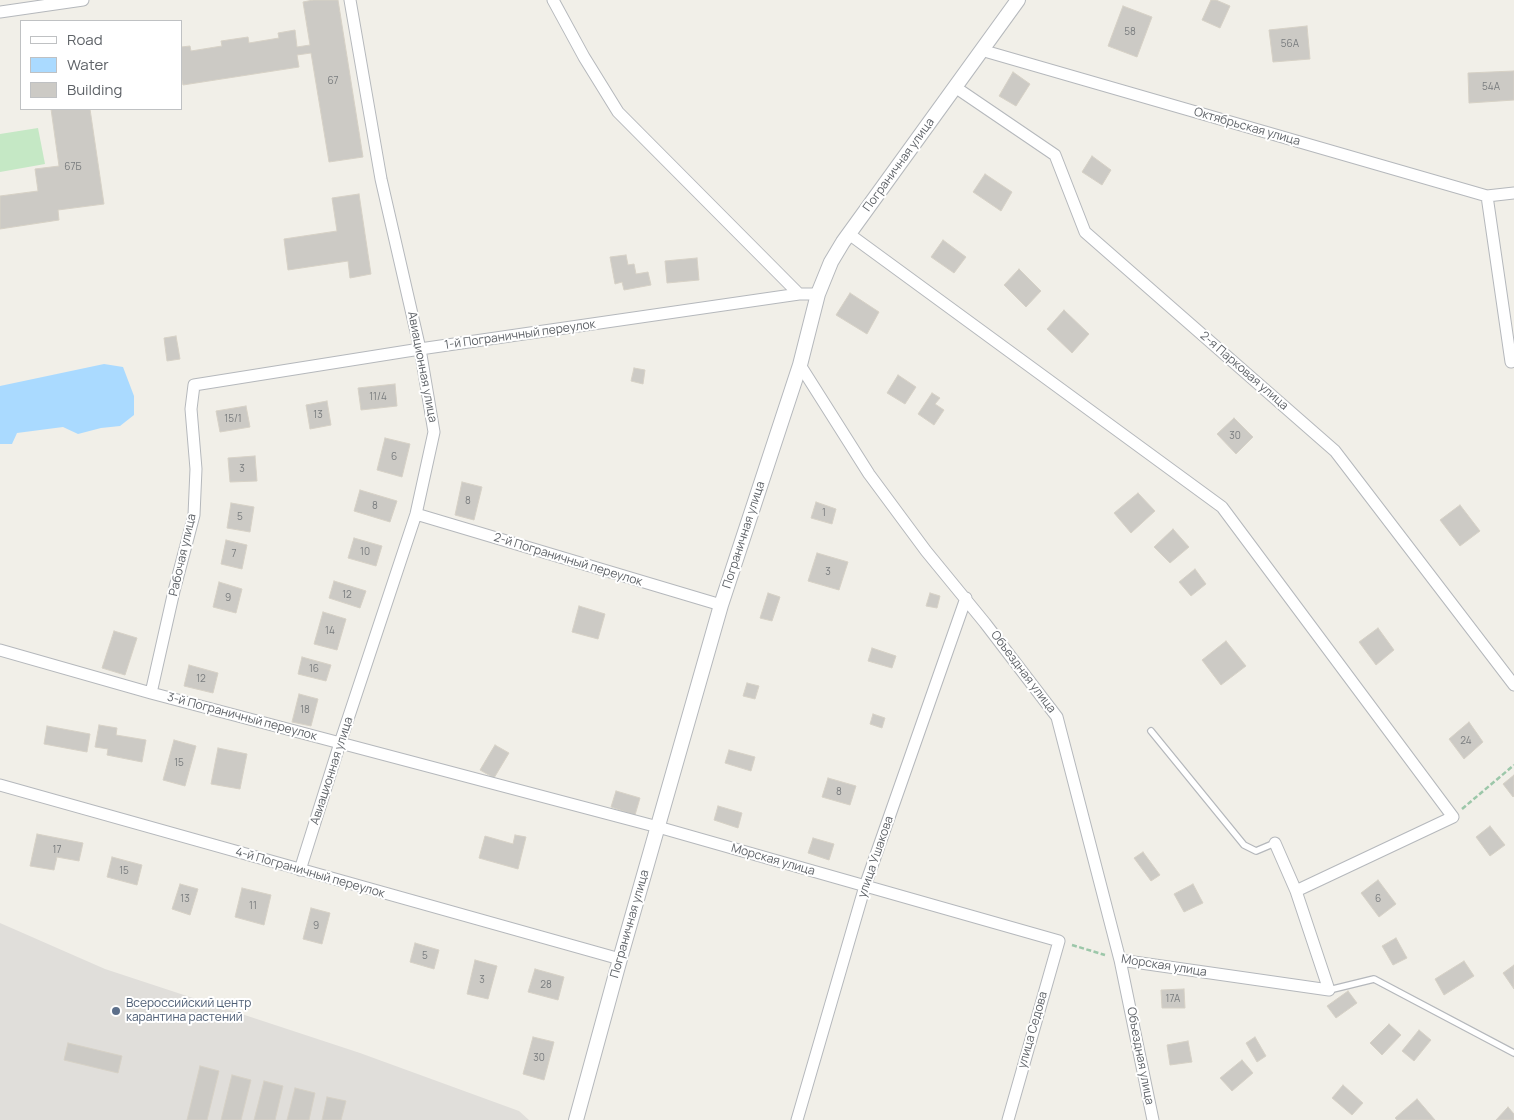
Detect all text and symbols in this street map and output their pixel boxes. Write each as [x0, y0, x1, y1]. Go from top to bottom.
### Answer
legend [20, 20, 182, 110]
house number: 58 [1124, 26, 1136, 38]
text: Road [67, 29, 103, 50]
house number: 56А [1281, 38, 1299, 50]
text: Water [67, 54, 109, 75]
house number: 67 [327, 75, 339, 87]
text: Building [67, 79, 122, 100]
house number: 54А [1482, 81, 1500, 93]
street label: Октябрьская улица [1192, 105, 1302, 149]
street label: Пограничная улица [860, 116, 938, 214]
house number: 67Б [64, 161, 82, 173]
street label: Авиационная улица [404, 310, 440, 424]
street label: 1-й Пограничный переулок [444, 317, 596, 353]
street label: 2-я Парковая улица [1197, 329, 1291, 413]
house number: 11/4 [369, 391, 387, 403]
house number: 13 [313, 409, 323, 421]
house number: 15/1 [224, 413, 242, 425]
house number: 30 [1229, 430, 1241, 442]
house number: 6 [391, 451, 397, 463]
house number: 3 [239, 463, 245, 475]
street label: Пограничная улица [720, 480, 768, 590]
house number: 8 [465, 495, 471, 507]
house number: 8 [372, 500, 378, 512]
house number: 1 [822, 507, 826, 519]
house number: 5 [237, 511, 243, 523]
street label: Рабочая улица [167, 512, 199, 598]
street label: 2-й Пограничный переулок [492, 531, 644, 589]
house number: 10 [360, 546, 370, 558]
house number: 7 [231, 548, 237, 560]
house number: 3 [825, 566, 831, 578]
house number: 12 [342, 589, 352, 601]
house number: 9 [225, 592, 231, 604]
house number: 14 [325, 625, 335, 637]
street label: Объездная улица [987, 628, 1059, 716]
house number: 16 [309, 663, 319, 675]
house number: 12 [196, 673, 206, 685]
street label: 3-й Пограничный переулок [166, 690, 318, 744]
house number: 18 [300, 704, 310, 716]
street label: Авиационная улица [308, 715, 356, 827]
house number: 24 [1460, 735, 1472, 747]
house number: 15 [174, 757, 184, 769]
house number: 8 [836, 786, 842, 798]
street label: улица Ушакова [855, 814, 897, 900]
street label: Морская улица [729, 841, 817, 879]
house number: 17 [53, 844, 61, 856]
street label: 4-й Пограничный переулок [234, 845, 386, 901]
house number: 15 [119, 865, 129, 877]
street label: Пограничная улица [608, 868, 652, 980]
house number: 13 [180, 893, 190, 905]
house number: 6 [1375, 893, 1381, 905]
house number: 11 [249, 900, 257, 912]
house number: 9 [313, 920, 319, 932]
house number: 5 [422, 950, 428, 962]
street label: Морская улица [1120, 952, 1208, 980]
house number: 3 [479, 974, 485, 986]
house number: 28 [540, 979, 552, 991]
street label: улица Седова [1015, 990, 1051, 1070]
house number: 17А [1166, 993, 1180, 1005]
place label: Всероссийский центр карантина растений [126, 997, 251, 1025]
marker: Всероссийский центр карантина растений [110, 1005, 122, 1017]
street label: Объездная улица [1123, 1006, 1157, 1106]
house number: 30 [533, 1052, 545, 1064]

